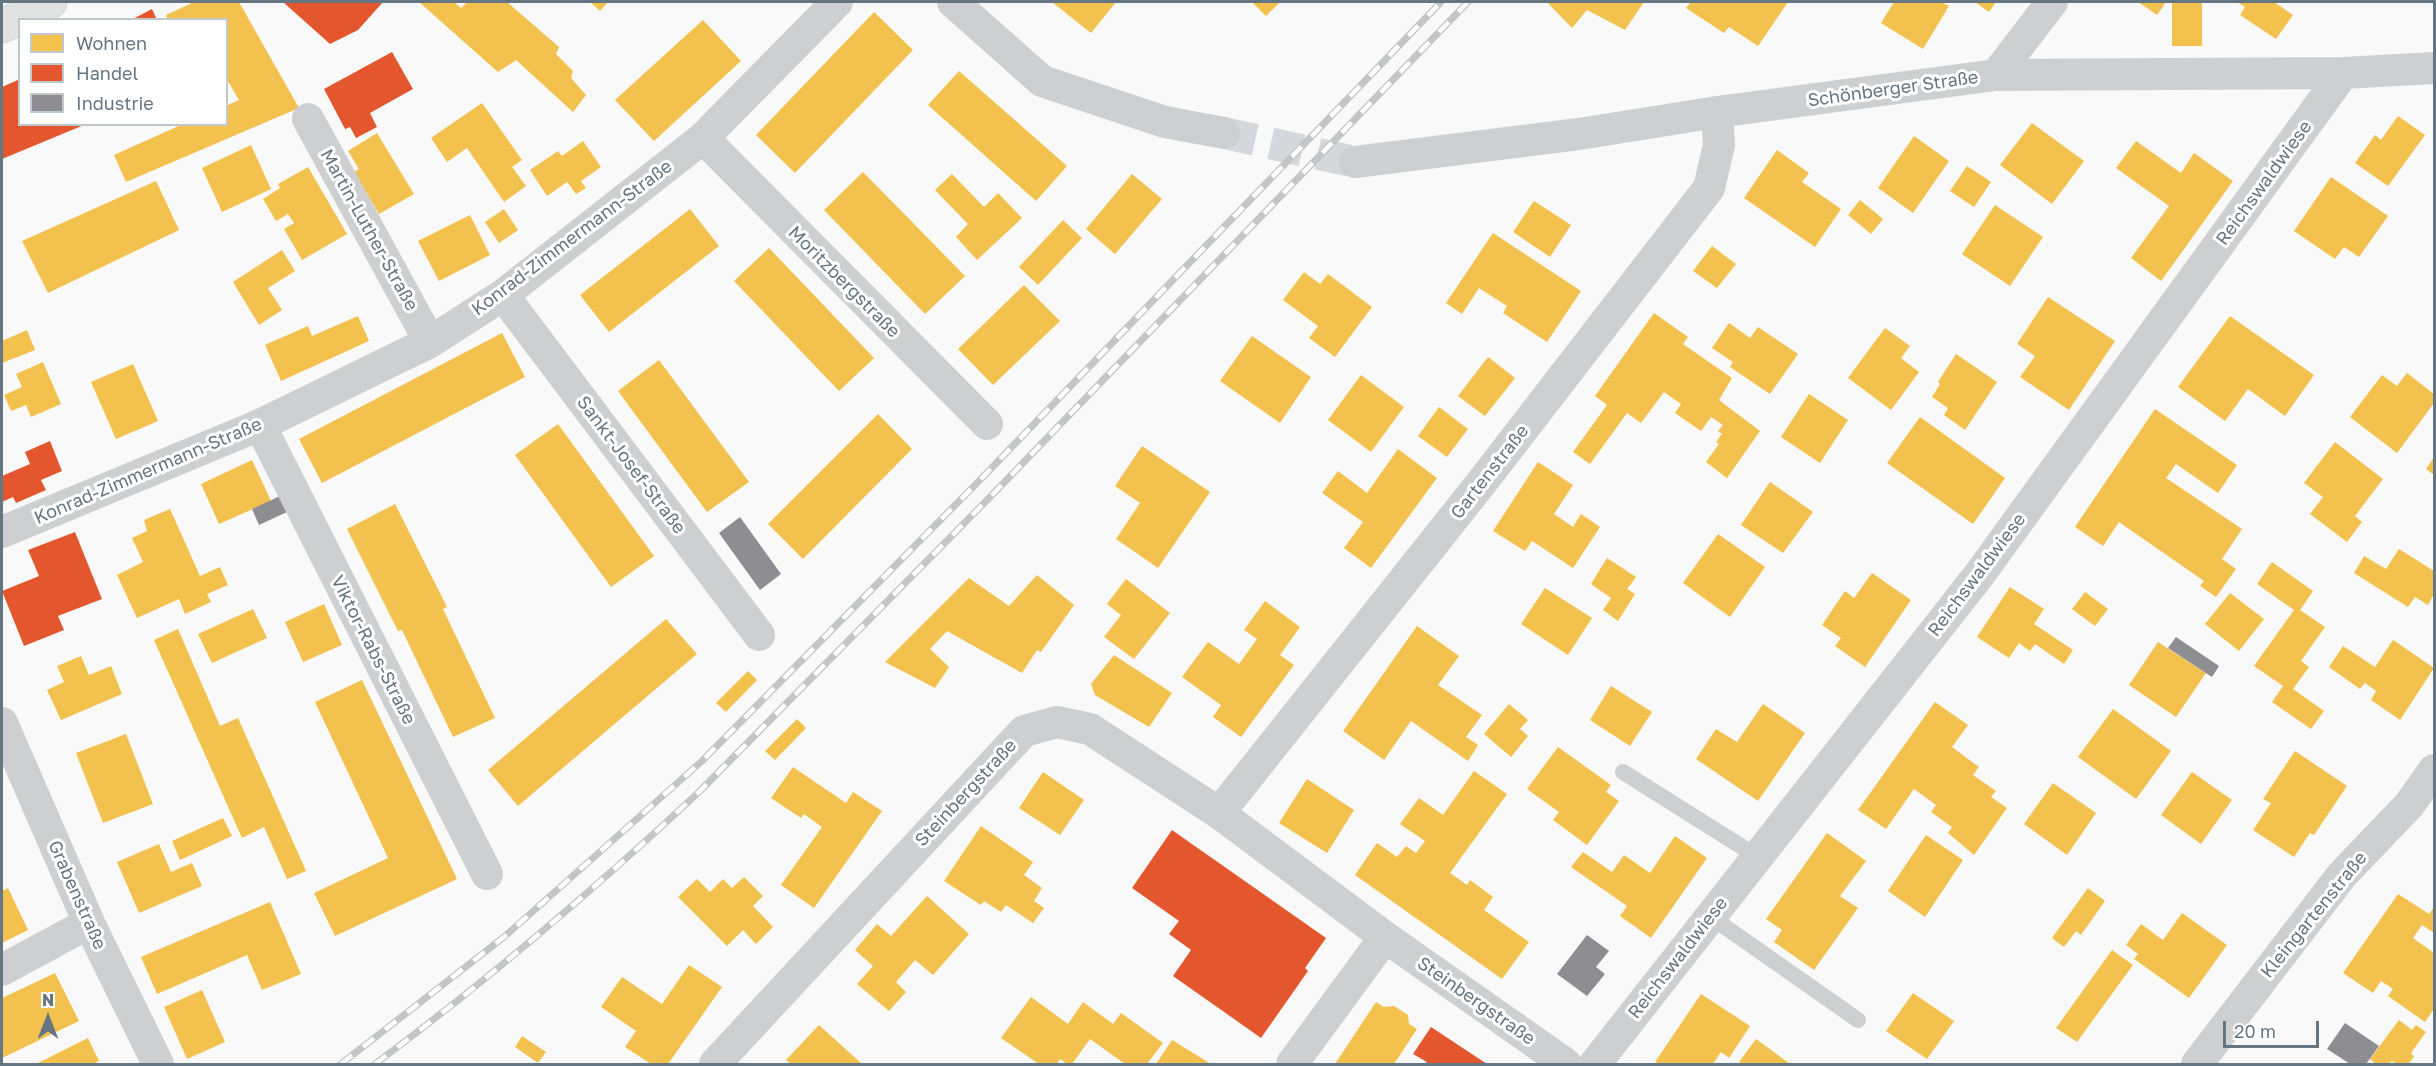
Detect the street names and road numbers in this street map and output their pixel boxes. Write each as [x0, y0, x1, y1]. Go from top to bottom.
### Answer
street label: Schönberger Straße [1806, 66, 1980, 112]
street label: Reichswaldwiese [2212, 117, 2316, 249]
street label: Martin-Luther-Straße [316, 145, 422, 315]
street label: Konrad-Zimmermann-Straße [468, 156, 676, 320]
street label: Moritzbergstraße [784, 222, 904, 342]
street label: Sankt-Josef-Straße [572, 392, 690, 538]
street label: Konrad-Zimmermann-Straße [31, 413, 265, 529]
street label: Gartenstraße [1447, 421, 1533, 523]
street label: Reichswaldwiese [1924, 509, 2030, 641]
street label: Viktor-Rabs-Straße [326, 572, 420, 728]
street label: Steinbergstraße [911, 735, 1021, 851]
street label: Grabenstraße [43, 837, 111, 953]
street label: Kleingartenstraße [2256, 848, 2372, 982]
street label: Reichswaldwiese [1624, 893, 1732, 1023]
street label: Steinbergstraße [1413, 952, 1539, 1050]

